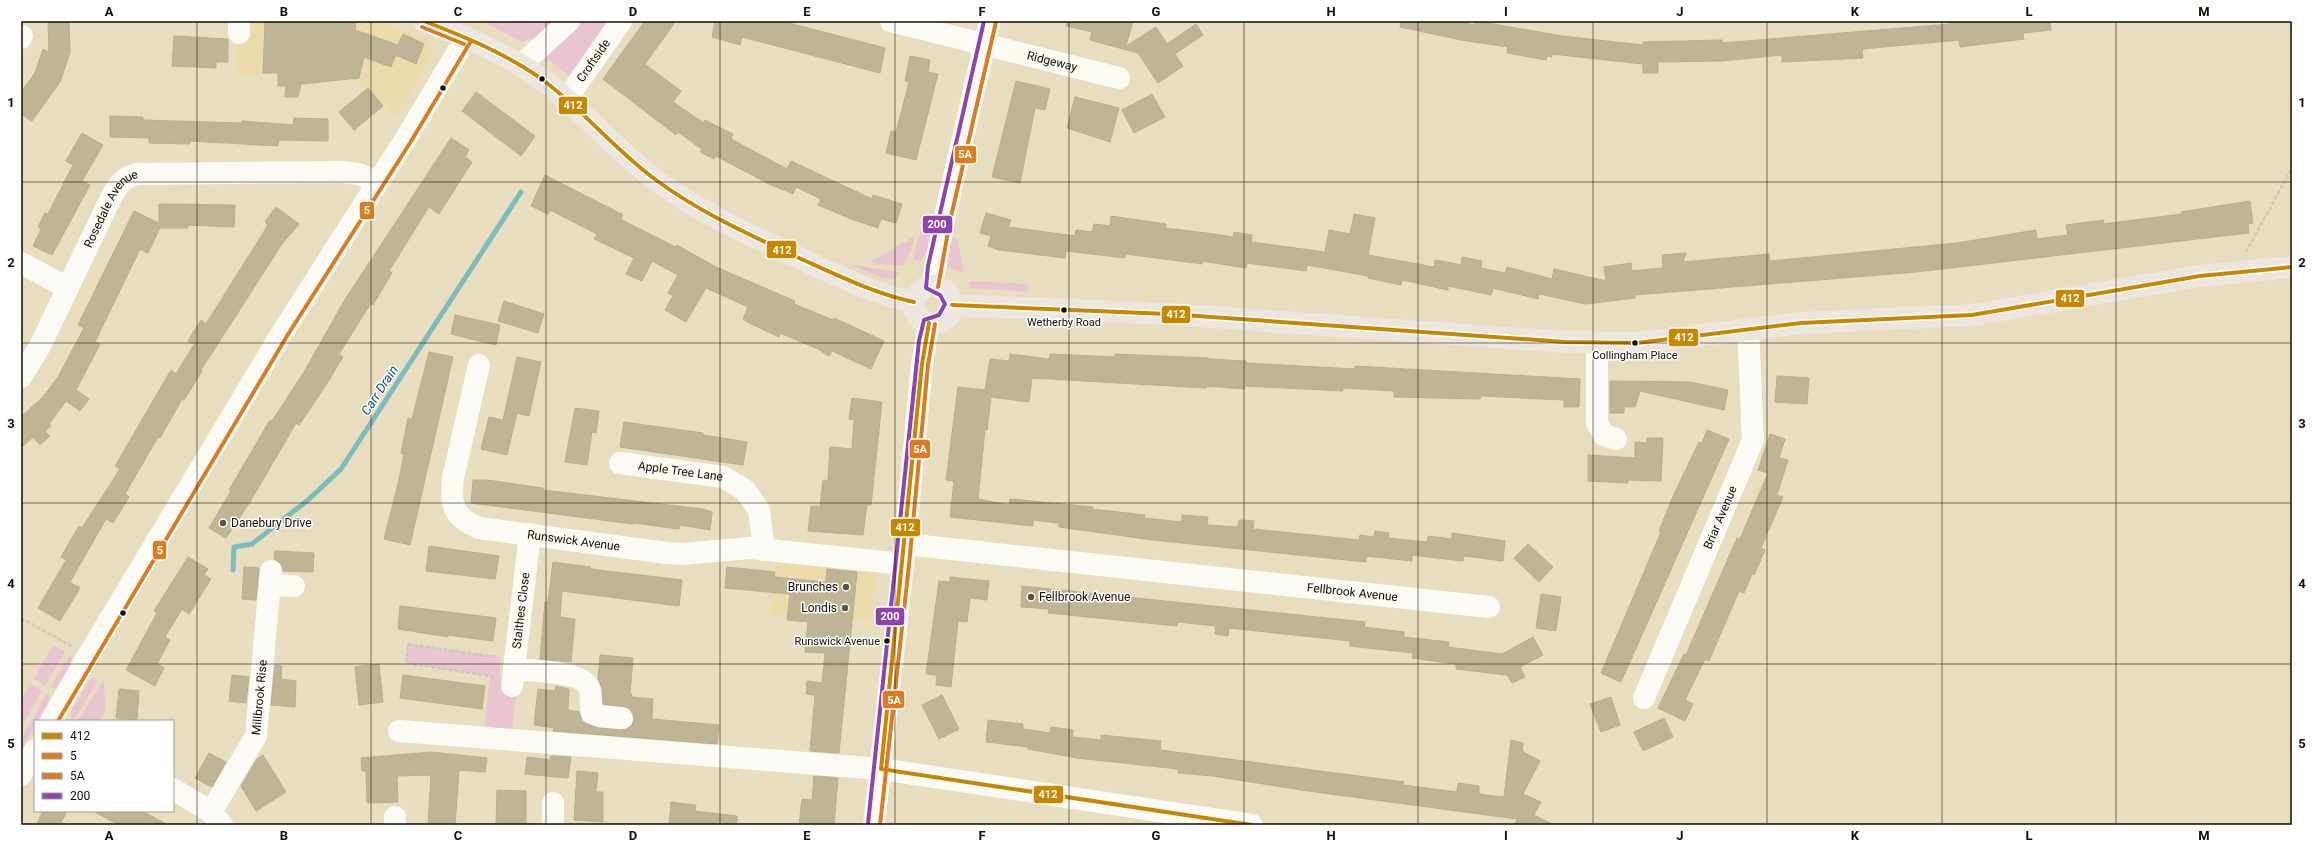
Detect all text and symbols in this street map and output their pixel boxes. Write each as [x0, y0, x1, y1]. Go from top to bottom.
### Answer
text: A [105, 4, 114, 19]
text: B [280, 4, 288, 19]
text: C [454, 4, 463, 19]
text: D [629, 4, 637, 19]
text: E [803, 4, 811, 19]
text: F [978, 4, 986, 19]
text: G [1152, 4, 1161, 19]
text: H [1326, 4, 1336, 19]
text: I [1504, 4, 1508, 19]
text: J [1676, 4, 1684, 19]
text: K [1851, 4, 1860, 19]
text: L [2025, 4, 2033, 19]
text: M [2198, 4, 2210, 19]
street label: Croftside [574, 37, 613, 85]
street label: Ridgeway [1025, 48, 1079, 74]
unlabelled marker [537, 74, 547, 84]
unlabelled marker [438, 83, 448, 93]
text: 1 [7, 95, 15, 110]
text: 1 [2298, 95, 2306, 110]
line badge: 412 [558, 96, 588, 115]
text: 412 [564, 99, 582, 112]
line badge: 5A [954, 145, 977, 164]
text: 5A [958, 148, 972, 161]
street label: Rosedale Avenue [81, 167, 140, 250]
line badge: 5 [359, 201, 375, 220]
text: 5 [364, 204, 370, 217]
line badge: 200 [922, 215, 953, 234]
text: 200 [928, 218, 946, 231]
line badge: 412 [766, 240, 797, 259]
text: 412 [773, 244, 791, 257]
text: 2 [7, 255, 15, 270]
text: 2 [2298, 255, 2306, 270]
line badge: 412 [2055, 289, 2085, 308]
text: 412 [2061, 292, 2079, 305]
marker: Wetherby Road [1059, 305, 1069, 315]
line badge: 412 [1161, 305, 1191, 324]
text: 412 [1167, 308, 1185, 321]
place label: Wetherby Road [1027, 316, 1101, 329]
line badge: 412 [1668, 328, 1699, 347]
text: 412 [1675, 331, 1693, 344]
marker: Collingham Place [1630, 338, 1640, 348]
place label: Collingham Place [1592, 349, 1678, 362]
water label: Carr Drain [358, 363, 401, 418]
text: 3 [7, 416, 15, 431]
text: 3 [2298, 416, 2306, 431]
line badge: 5A [909, 439, 931, 459]
text: 5A [913, 443, 927, 456]
street label: Apple Tree Lane [637, 458, 724, 484]
street label: Briar Avenue [1701, 484, 1740, 551]
place label: Danebury Drive [231, 516, 312, 530]
marker: Danebury Drive [218, 518, 228, 528]
line badge: 412 [890, 518, 921, 537]
text: 412 [896, 521, 914, 534]
street label: Runswick Avenue [526, 527, 621, 554]
line badge: 5 [152, 540, 167, 560]
text: 5 [157, 544, 163, 557]
street label: Staithes Close [509, 572, 532, 649]
text: 4 [7, 576, 15, 591]
text: 4 [2298, 576, 2306, 591]
place label: Brunches [788, 580, 838, 594]
street label: Fellbrook Avenue [1306, 580, 1399, 604]
marker: Brunches [841, 582, 851, 592]
place label: Fellbrook Avenue [1039, 590, 1130, 604]
marker: Fellbrook Avenue [1026, 592, 1036, 602]
place label: Londis [801, 601, 837, 615]
marker: Londis [840, 603, 850, 613]
line badge: 200 [875, 607, 905, 626]
unlabelled marker [118, 608, 128, 618]
text: 200 [881, 610, 899, 623]
place label: Runswick Avenue [794, 635, 880, 648]
marker: Runswick Avenue [882, 636, 892, 646]
street label: Millbrook Rise [249, 659, 270, 736]
line badge: 5A [882, 690, 905, 709]
text: 5A [887, 694, 901, 707]
legend [34, 720, 174, 812]
text: 412 [70, 729, 90, 743]
text: 5 [7, 736, 15, 751]
text: 5 [2298, 736, 2306, 751]
text: 5 [70, 749, 77, 763]
text: 5A [70, 769, 85, 783]
line badge: 412 [1033, 785, 1064, 804]
text: 412 [1039, 788, 1057, 801]
text: 200 [70, 789, 90, 803]
text: A [105, 828, 114, 843]
text: B [280, 828, 288, 843]
text: C [454, 828, 463, 843]
text: D [629, 828, 637, 843]
text: E [803, 828, 811, 843]
text: F [978, 828, 986, 843]
text: G [1152, 828, 1161, 843]
text: H [1326, 828, 1336, 843]
text: I [1504, 828, 1508, 843]
text: J [1676, 828, 1684, 843]
text: K [1851, 828, 1860, 843]
text: L [2025, 828, 2033, 843]
text: M [2198, 828, 2210, 843]

